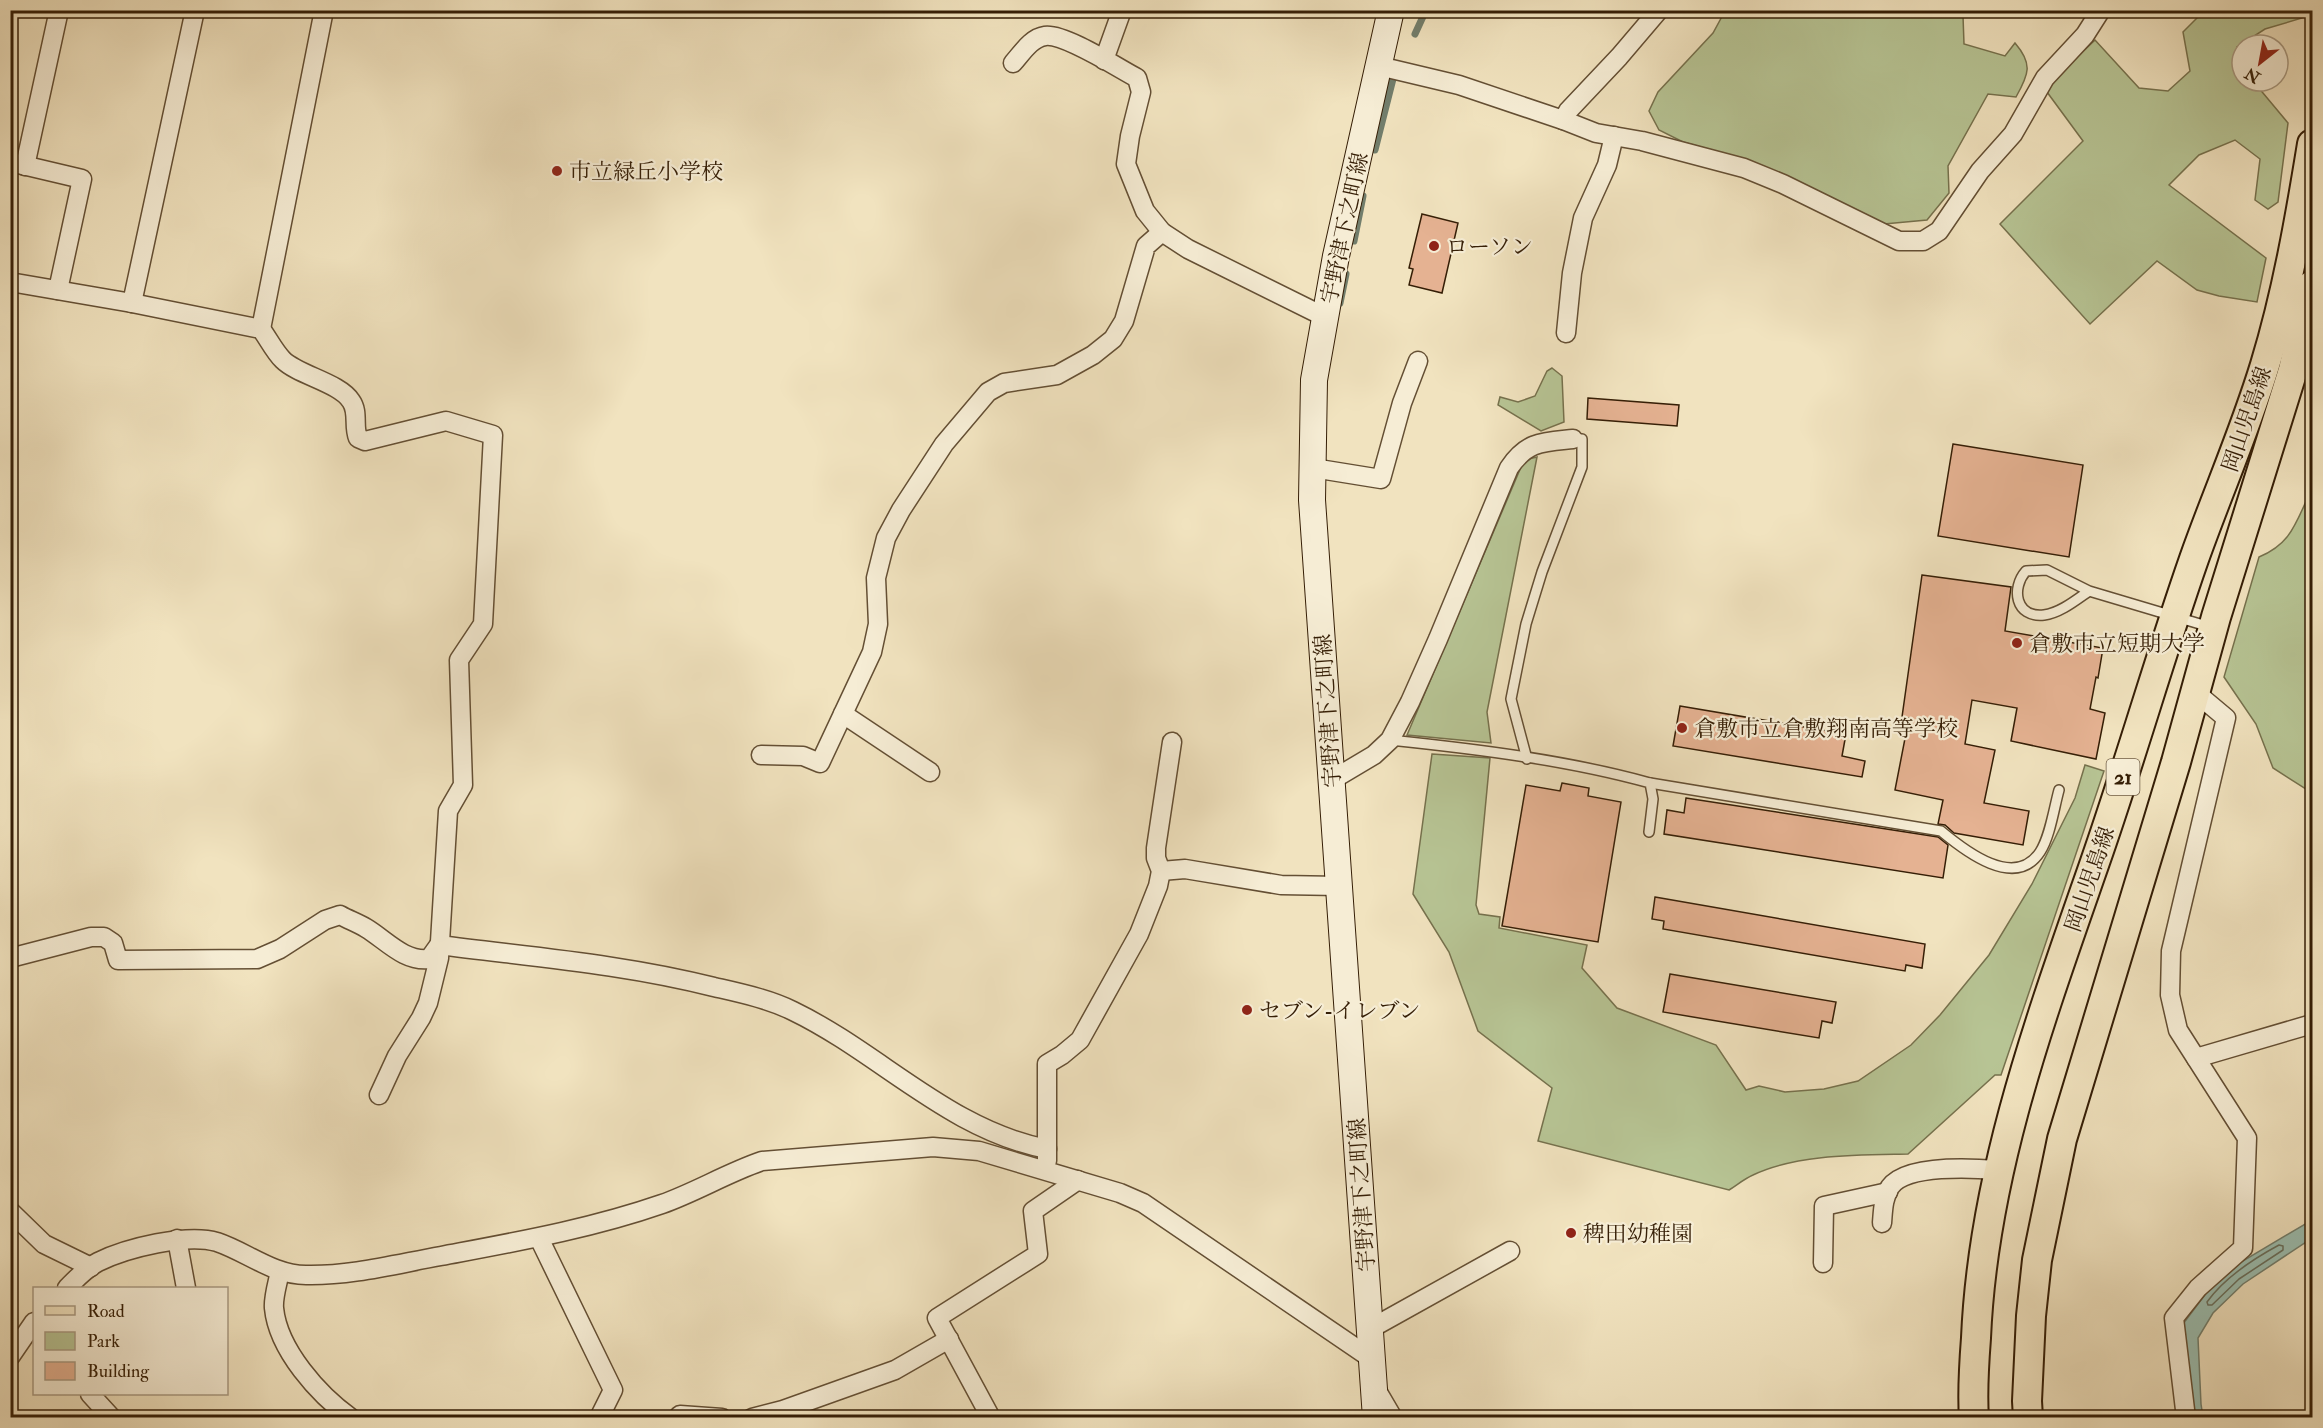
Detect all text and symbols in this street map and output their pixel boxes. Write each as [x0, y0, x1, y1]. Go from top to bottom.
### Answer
north arrow [2230, 33, 2290, 93]
text: N [2241, 62, 2265, 88]
street label: 宇野津下之町線 [1315, 150, 1375, 306]
place label: 市立緑丘小学校 [569, 158, 723, 186]
marker: 市立緑丘小学校 [550, 164, 564, 178]
place label: ローソン [1446, 233, 1533, 261]
marker: ローソン [1427, 239, 1441, 253]
street label: 岡山児島線 [2216, 363, 2278, 476]
place label: 倉敷市立短期大学 [2029, 630, 2205, 658]
street label: 宇野津下之町線 [1309, 633, 1347, 789]
marker: 倉敷市立短期大学 [2010, 636, 2024, 650]
place label: 倉敷市立倉敷翔南高等学校 [1694, 715, 1958, 743]
marker: 倉敷市立倉敷翔南高等学校 [1675, 721, 1689, 735]
road number: 21 [2106, 759, 2140, 795]
street label: 岡山児島線 [2059, 823, 2121, 936]
place label: セブン-イレブン [1259, 997, 1421, 1025]
marker: セブン-イレブン [1240, 1003, 1254, 1017]
street label: 宇野津下之町線 [1343, 1117, 1381, 1273]
place label: 稗田幼稚園 [1583, 1220, 1693, 1248]
marker: 稗田幼稚園 [1564, 1226, 1578, 1240]
legend [33, 1287, 228, 1395]
text: Road [87, 1300, 125, 1323]
text: Park [87, 1330, 120, 1353]
text: Building [87, 1360, 150, 1383]

